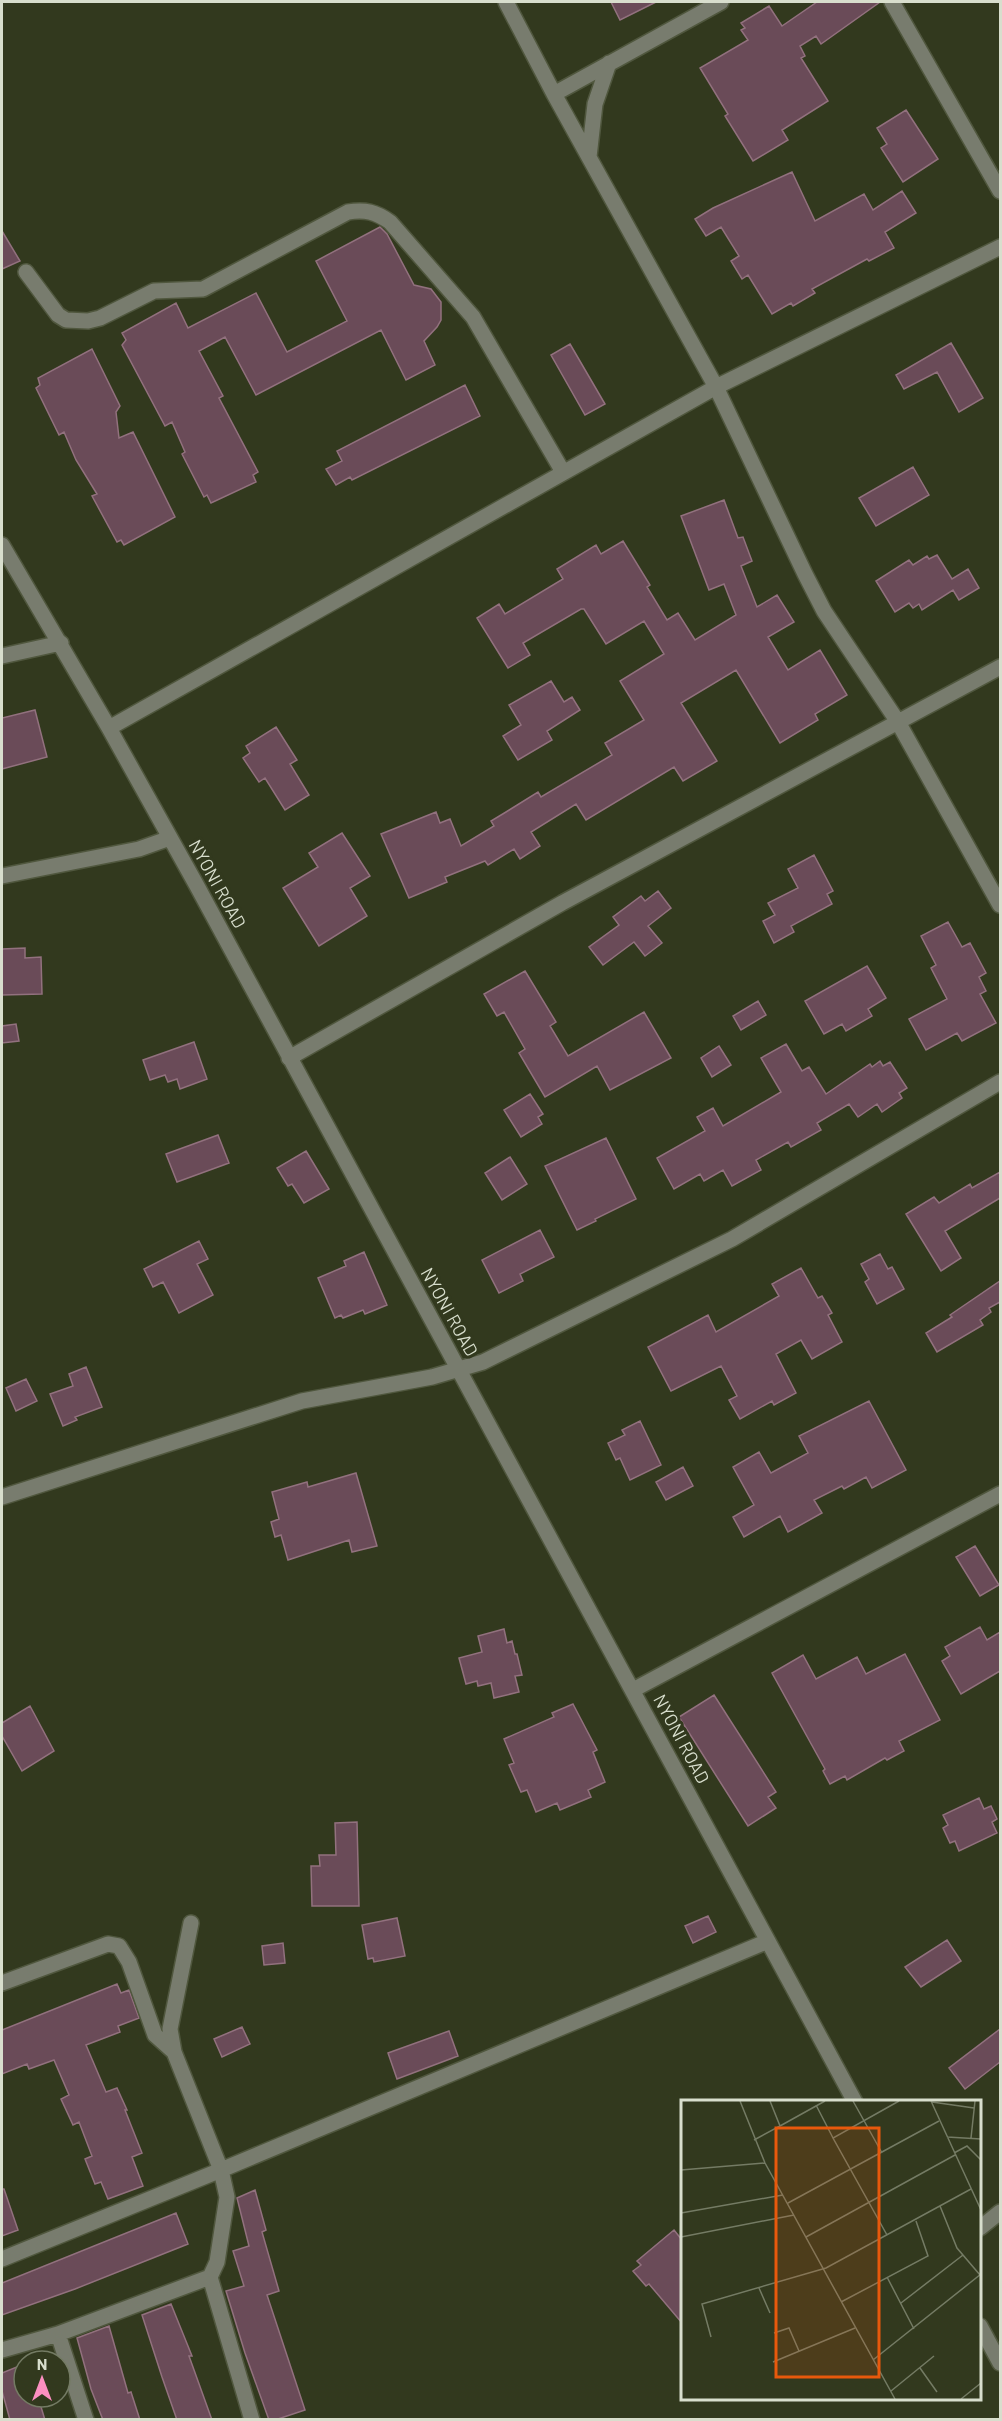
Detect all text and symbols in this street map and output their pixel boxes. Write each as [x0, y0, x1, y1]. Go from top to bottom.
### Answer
street label: NYONI ROAD [185, 835, 251, 932]
street label: NYONI ROAD [417, 1263, 483, 1360]
street label: NYONI ROAD [649, 1690, 715, 1787]
inset map [681, 2100, 981, 2400]
north arrow [12, 2349, 72, 2409]
text: N [37, 2354, 47, 2373]

